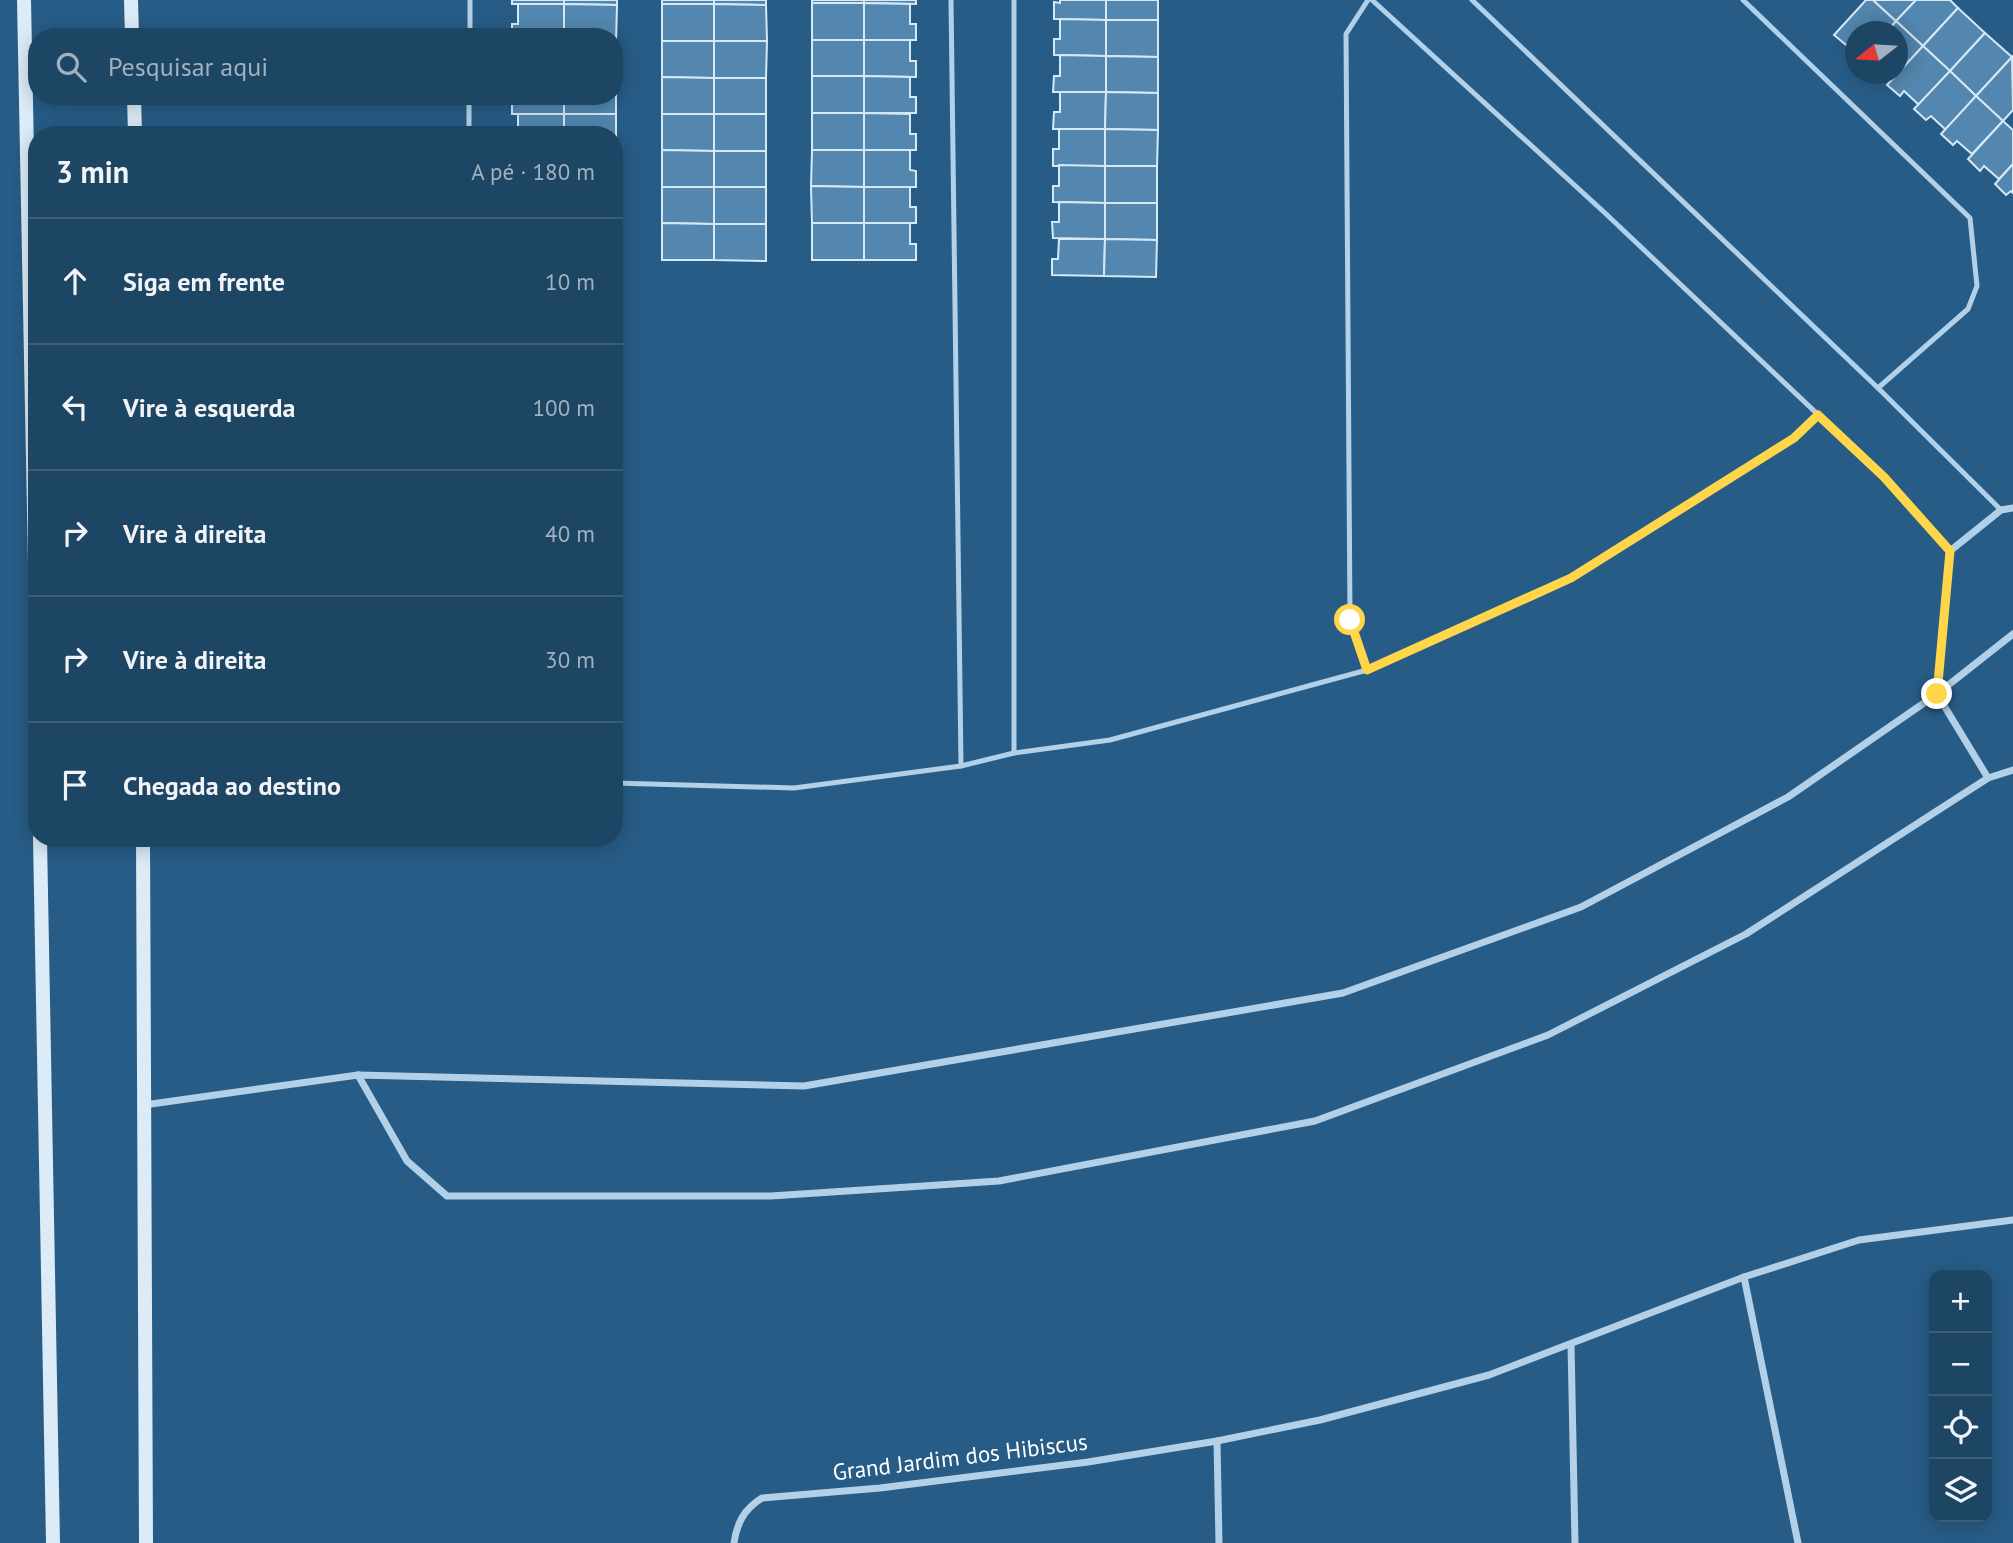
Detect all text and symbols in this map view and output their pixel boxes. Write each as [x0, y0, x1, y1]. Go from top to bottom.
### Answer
north arrow [1845, 21, 1908, 84]
search box [28, 28, 623, 105]
icon: search [52, 48, 90, 86]
text: Pesquisar aqui [108, 50, 268, 83]
text: 3 min [56, 152, 129, 191]
text: A pé · 180 m [471, 157, 595, 186]
icon: ahead [56, 262, 94, 300]
text: Siga em frente [123, 265, 285, 298]
text: 10 m [545, 267, 595, 296]
icon: left [56, 388, 94, 426]
text: Vire à esquerda [123, 391, 295, 424]
text: 100 m [533, 393, 595, 422]
icon: right [56, 514, 94, 552]
text: Vire à direita [123, 517, 266, 550]
text: 40 m [545, 519, 595, 548]
route start [1334, 604, 1365, 635]
icon: right [56, 640, 94, 678]
text: Vire à direita [123, 643, 266, 676]
text: 30 m [545, 645, 595, 674]
route end [1921, 678, 1952, 709]
icon: arrive [56, 766, 94, 804]
text: Chegada ao destino [123, 769, 341, 802]
map controls [1929, 1270, 1992, 1522]
button: + [1929, 1270, 1992, 1333]
button: − [1929, 1333, 1992, 1396]
button: locate [1929, 1396, 1992, 1459]
street label: Grand Jardim dos Hibiscus [831, 1426, 1089, 1487]
button: layers [1929, 1459, 1992, 1522]

